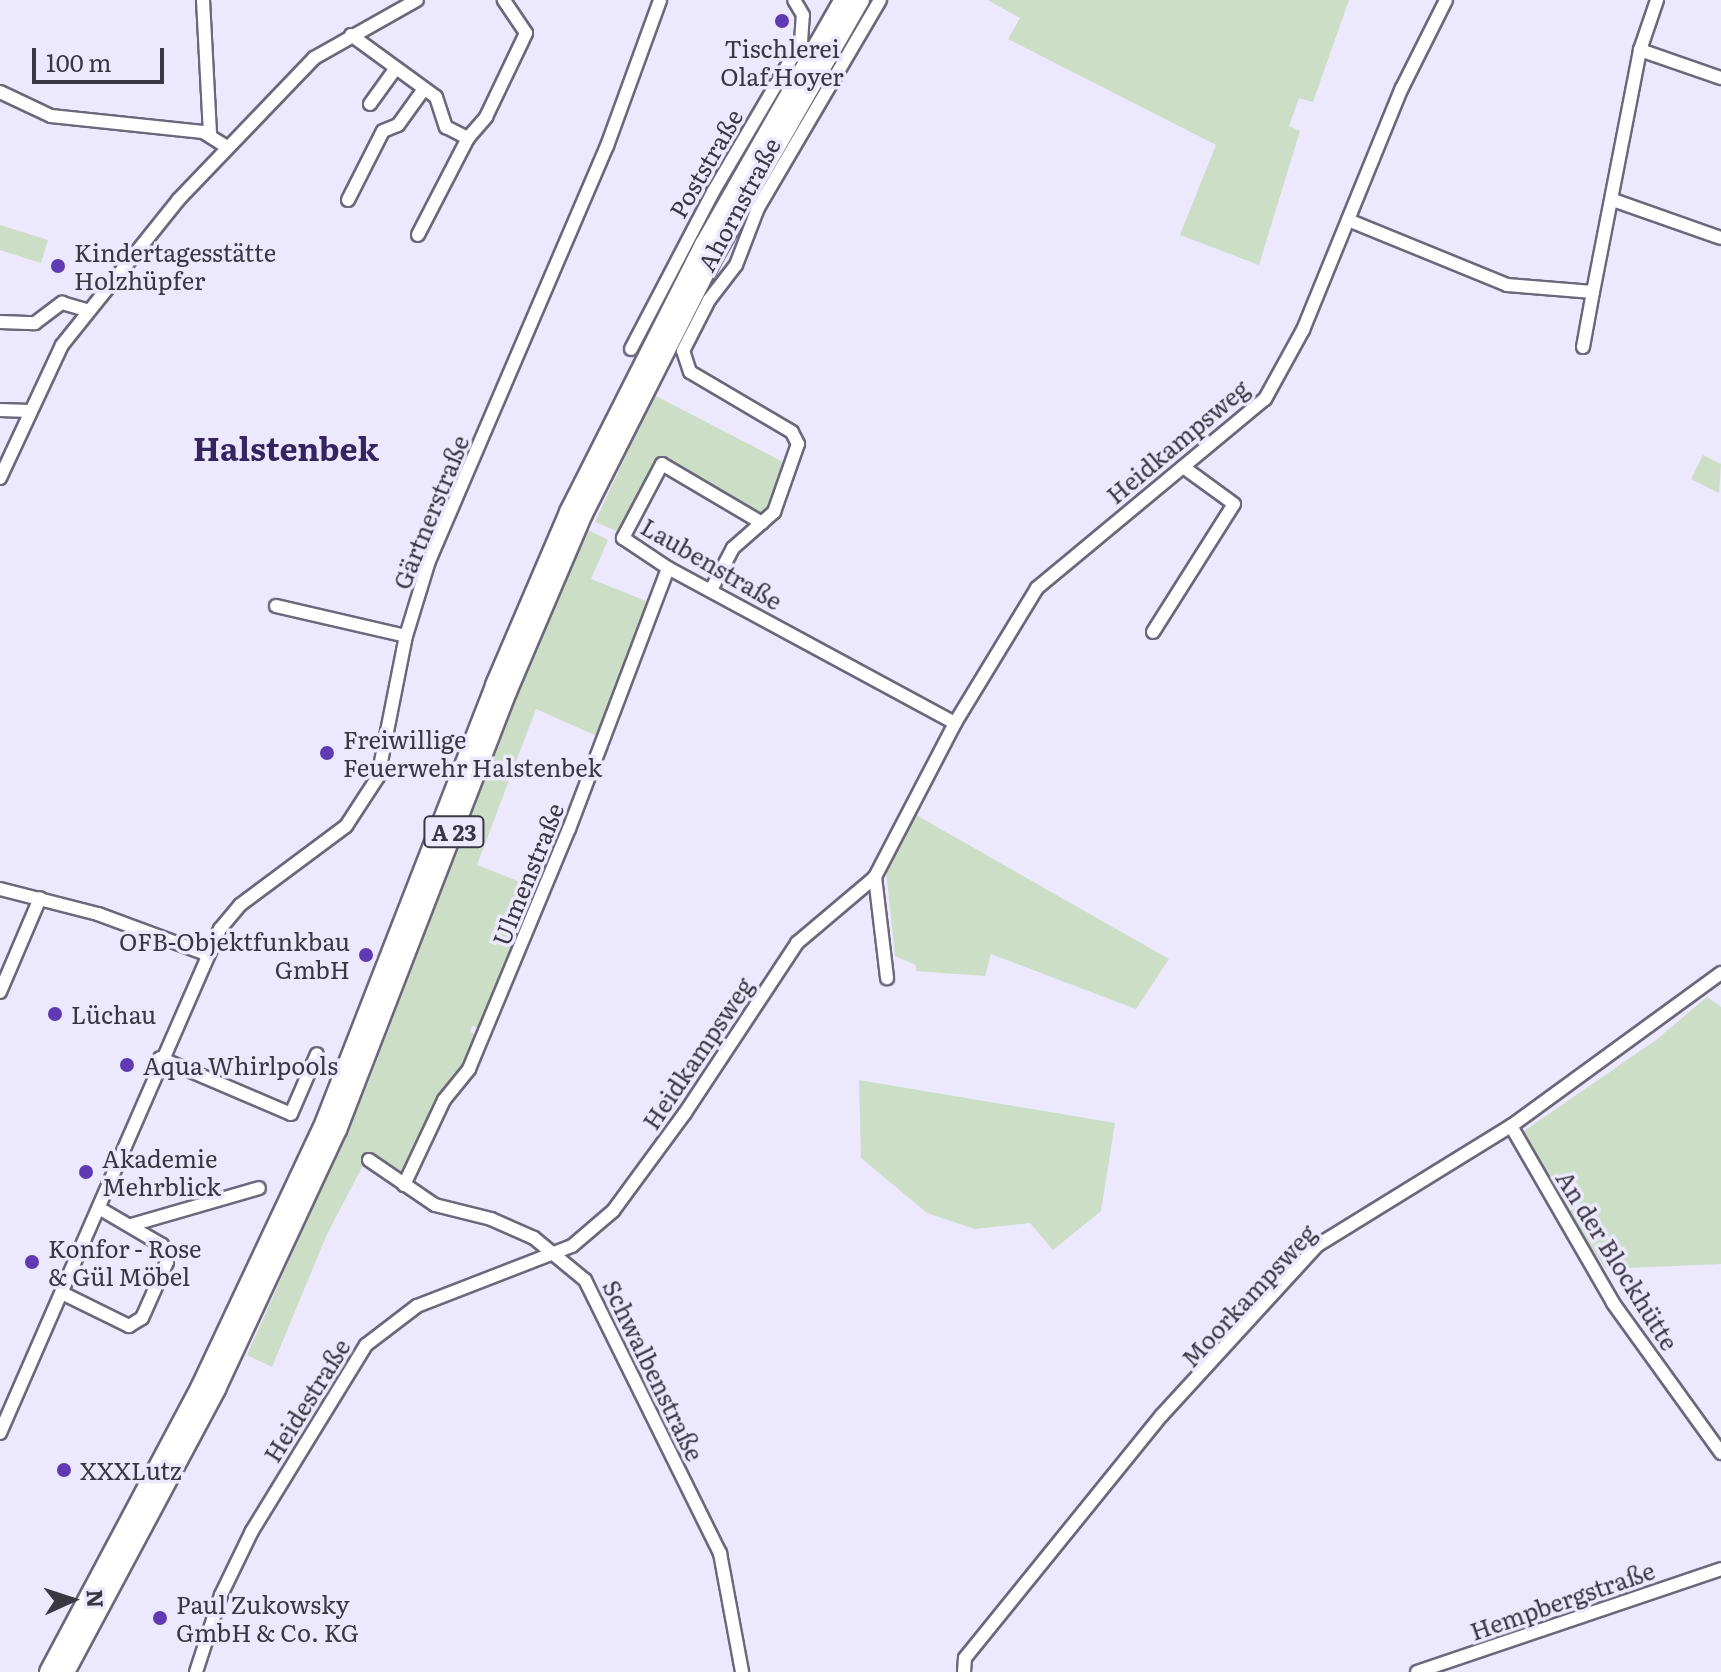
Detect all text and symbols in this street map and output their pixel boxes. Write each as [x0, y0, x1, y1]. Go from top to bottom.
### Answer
marker: Tischlerei Olaf Hoyer [773, 12, 791, 30]
scale bar [36, 32, 168, 82]
place label: Tischlerei Olaf Hoyer [720, 34, 844, 90]
text: 100 m [46, 44, 112, 79]
street label: Poststraße [662, 104, 748, 222]
street label: Ahornstraße [691, 132, 785, 276]
place label: Kindertagesstätte Holzhüpfer [74, 238, 276, 294]
marker: Kindertagesstätte Holzhüpfer [49, 257, 67, 275]
street label: Heidkampsweg [1100, 373, 1254, 509]
district label: Halstenbek [193, 428, 379, 466]
street label: Gärtnerstraße [386, 431, 474, 593]
street label: Laubenstraße [637, 511, 787, 615]
place label: Freiwillige Feuerwehr Halstenbek [343, 725, 602, 781]
marker: Freiwillige Feuerwehr Halstenbek [318, 744, 336, 762]
street label: Ulmenstraße [485, 799, 569, 949]
road number: A 23 [422, 814, 486, 850]
place label: OFB-Objektfunkbau GmbH [119, 927, 350, 983]
marker: OFB-Objektfunkbau GmbH [357, 946, 375, 964]
street label: Heidkampsweg [636, 972, 758, 1134]
place label: Lüchau [71, 1000, 156, 1028]
marker: Lüchau [46, 1005, 64, 1023]
place label: Aqua Whirlpools [143, 1051, 338, 1079]
marker: Aqua Whirlpools [118, 1056, 136, 1074]
place label: Akademie Mehrblick [102, 1144, 221, 1200]
marker: Akademie Mehrblick [77, 1163, 95, 1181]
street label: An der Blockhütte [1551, 1165, 1685, 1355]
street label: Moorkampsweg [1175, 1218, 1321, 1372]
place label: Konfor - Rose & Gül Möbel [48, 1234, 201, 1290]
marker: Konfor - Rose & Gül Möbel [23, 1253, 41, 1271]
street label: Schwalbenstraße [598, 1275, 710, 1465]
street label: Heidestraße [257, 1333, 355, 1467]
place label: XXXLutz [80, 1456, 182, 1484]
marker: XXXLutz [55, 1461, 73, 1479]
street label: Hempbergstraße [1466, 1555, 1658, 1645]
north arrow [32, 1560, 112, 1640]
text: N [80, 1589, 113, 1609]
place label: Paul Zukowsky GmbH & Co. KG [176, 1590, 359, 1646]
marker: Paul Zukowsky GmbH & Co. KG [151, 1609, 169, 1627]

